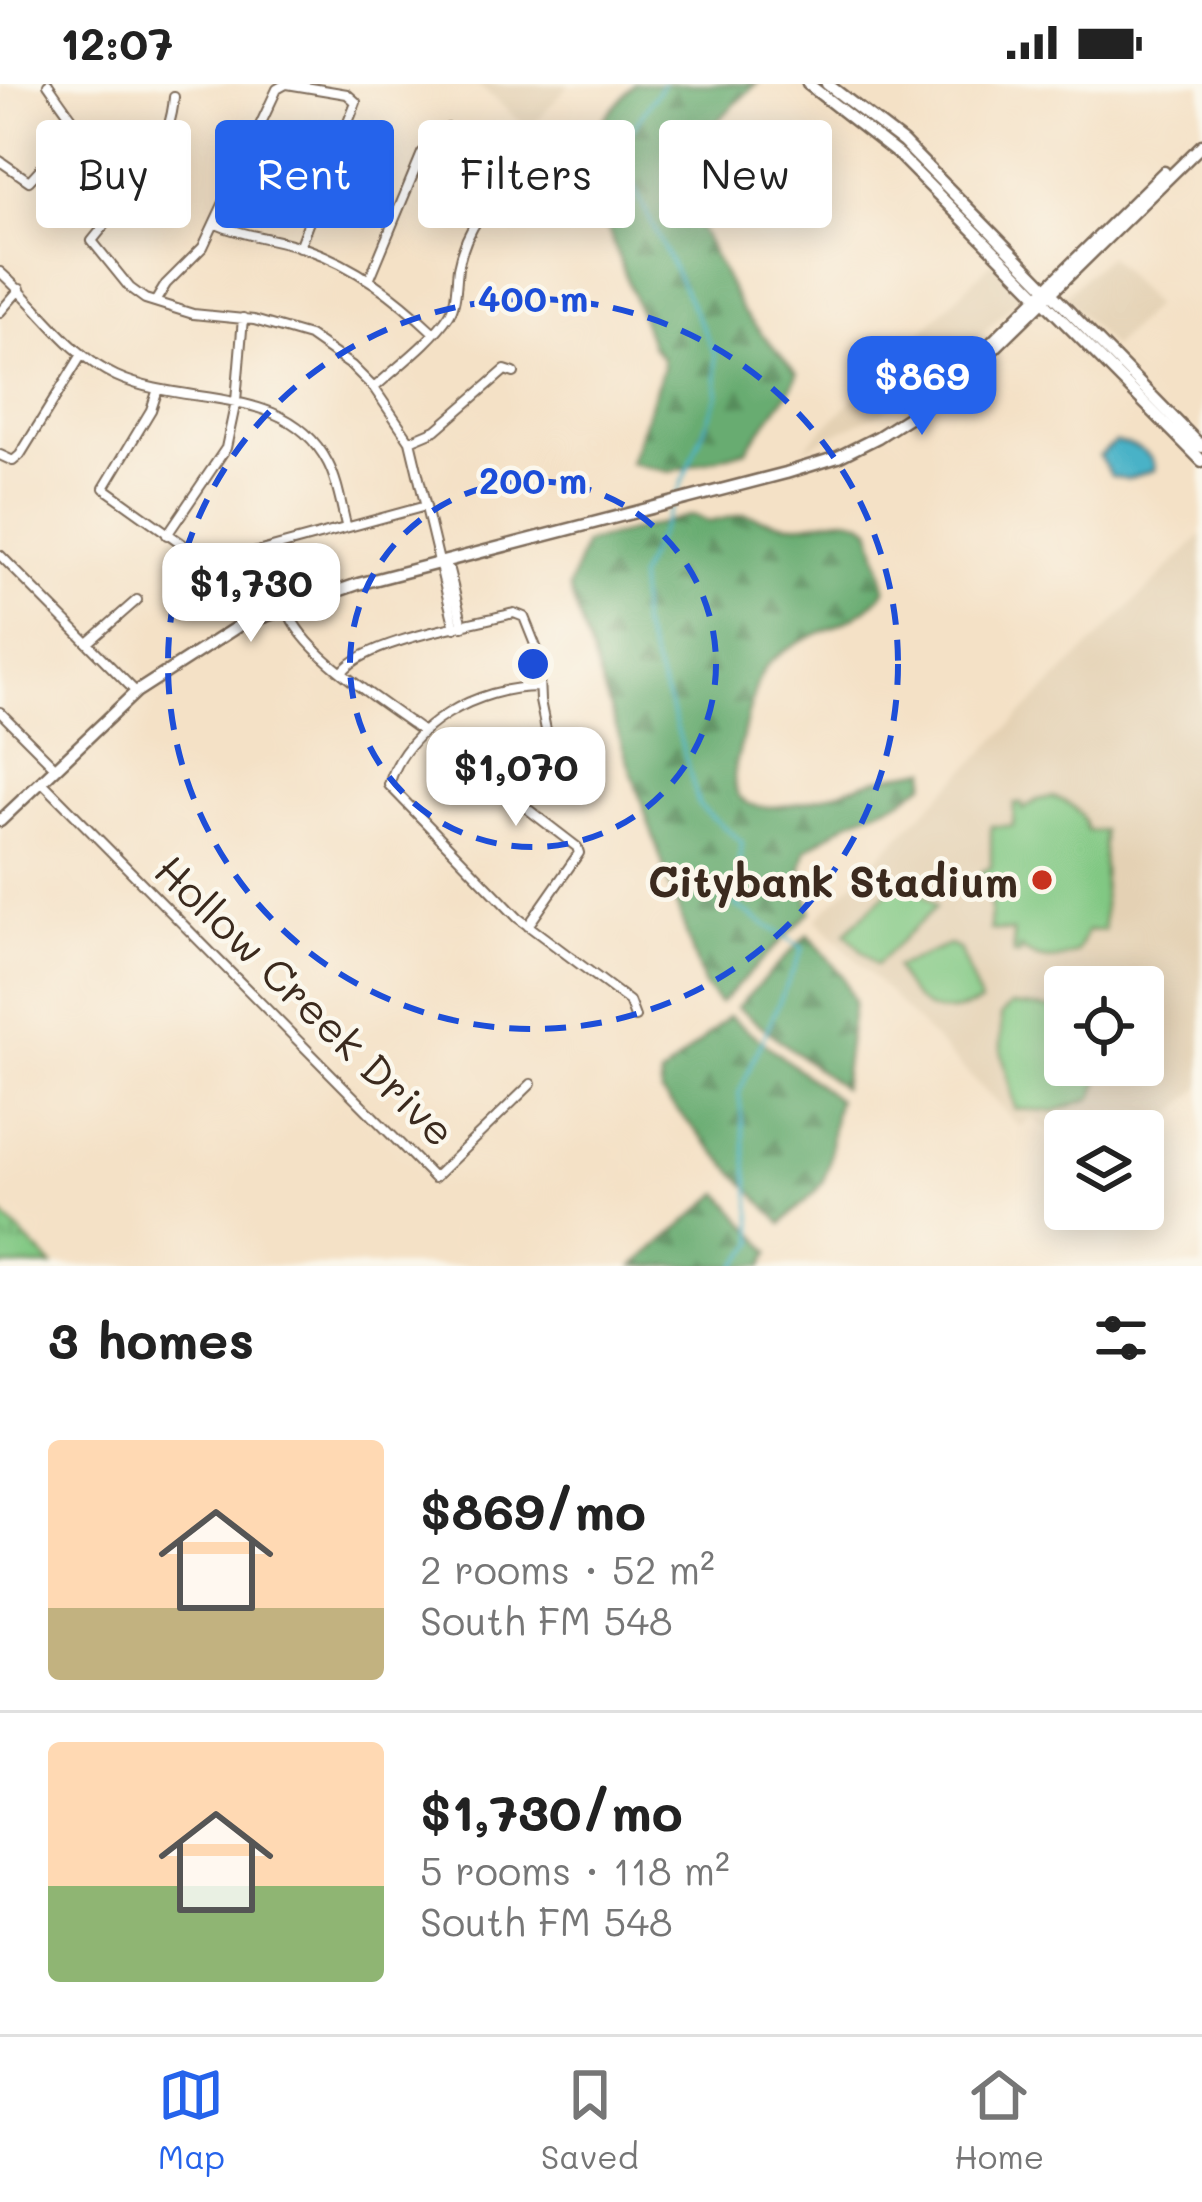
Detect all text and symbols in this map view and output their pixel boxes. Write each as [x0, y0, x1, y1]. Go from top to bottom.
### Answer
text: 12:07 [60, 13, 173, 71]
chip: Buy [36, 120, 191, 228]
chip: Rent [215, 120, 394, 228]
chip: Filters [418, 120, 635, 228]
chip: New [659, 120, 832, 228]
text: 400 m [478, 274, 588, 321]
pin: $869 [851, 336, 993, 438]
text: $869 [874, 349, 970, 400]
text: 200 m [479, 456, 587, 503]
pin: $1,730 [153, 543, 349, 645]
text: $1,730 [189, 556, 313, 607]
centre of rings [512, 643, 554, 685]
pin: $1,070 [418, 727, 614, 829]
text: $1,070 [453, 740, 579, 791]
street label: Hollow Creek Drive [144, 842, 468, 1158]
place label: Citybank Stadium [648, 853, 1018, 908]
marker: Citybank Stadium [1029, 867, 1055, 893]
map controls [1044, 966, 1164, 1230]
button: locate [1044, 966, 1164, 1086]
button: layers [1044, 1110, 1164, 1230]
text: 3 homes [48, 1305, 254, 1372]
icon: filters [1088, 1305, 1154, 1371]
text: $869/mo [420, 1476, 646, 1543]
icon: home [144, 1488, 288, 1632]
text: 2 rooms · 52 m² [420, 1543, 715, 1594]
text: South FM 548 [420, 1594, 673, 1645]
text: $1,730/mo [420, 1777, 683, 1844]
icon: home [144, 1790, 288, 1934]
text: 5 rooms · 118 m² [420, 1844, 730, 1895]
text: South FM 548 [420, 1895, 673, 1946]
tab: Map [158, 2062, 225, 2177]
tab: Saved [541, 2062, 639, 2177]
tab: Home [954, 2062, 1044, 2177]

